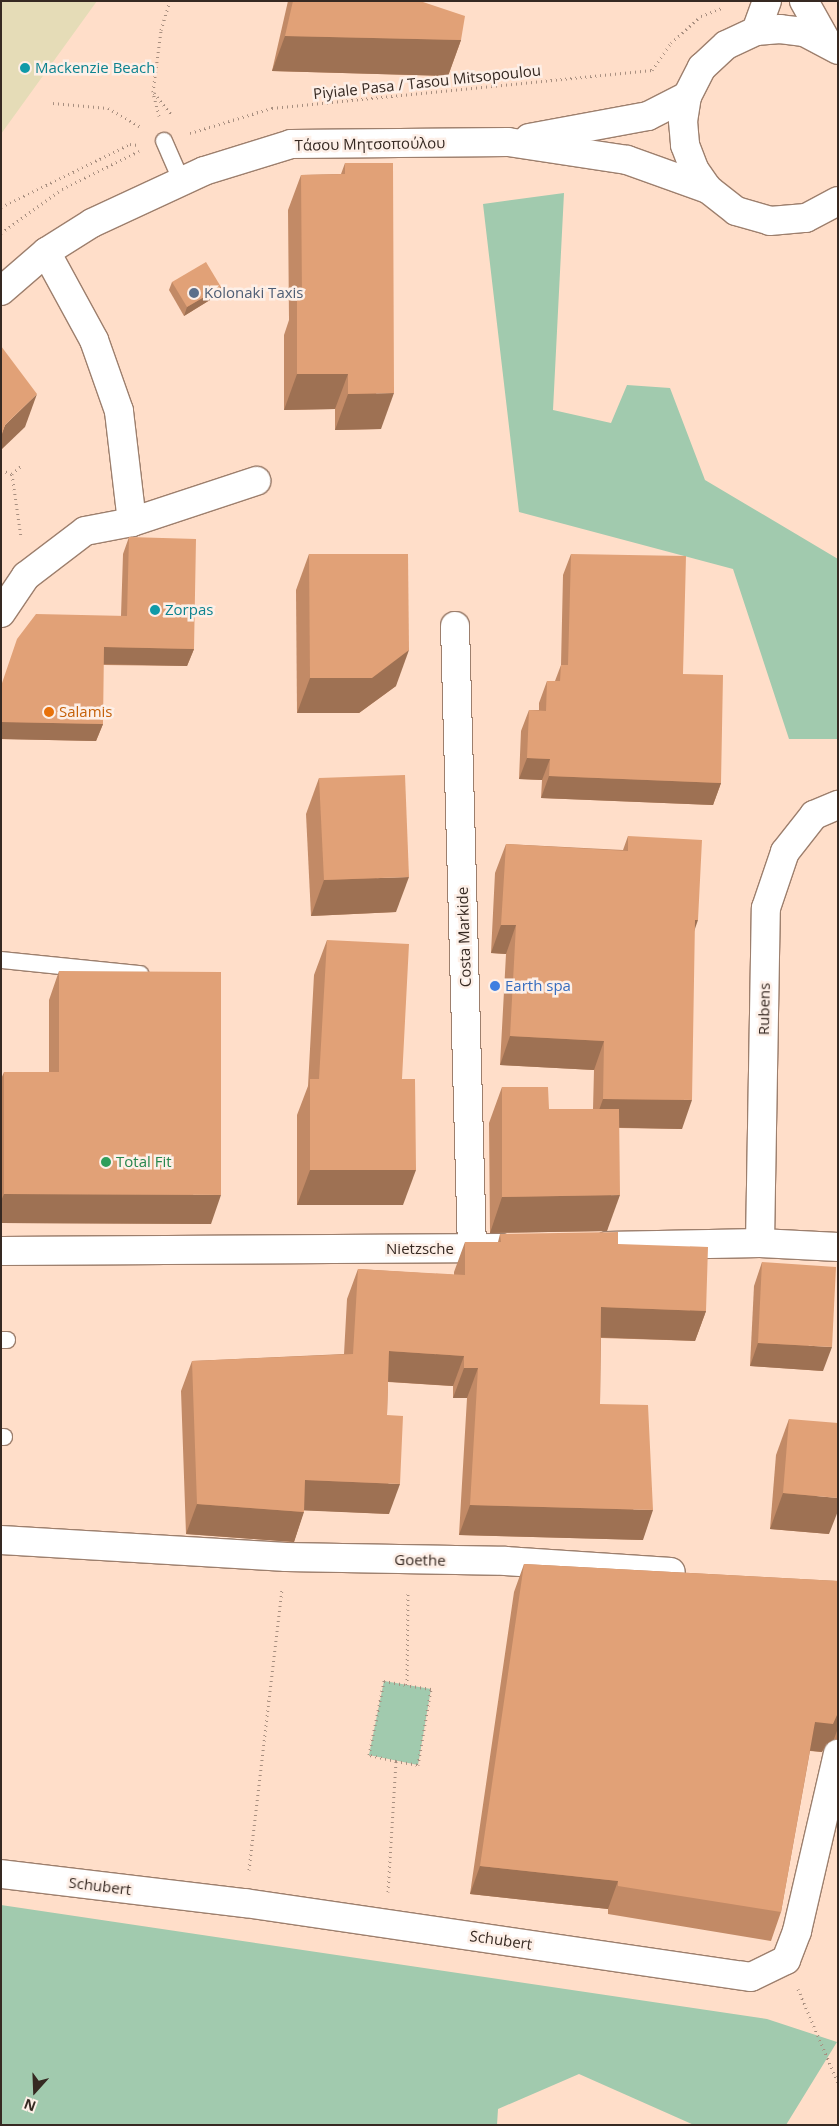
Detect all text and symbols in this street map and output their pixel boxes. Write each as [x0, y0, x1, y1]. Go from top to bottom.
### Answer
place label: Mackenzie Beach [35, 59, 155, 77]
street label: Piyiale Pasa / Tasou Mitsopoulou [312, 61, 542, 103]
marker: Mackenzie Beach [19, 62, 31, 74]
street label: Τάσου Μητσοπούλου [294, 134, 446, 154]
place label: Kolonaki Taxis [204, 284, 303, 302]
marker: Kolonaki Taxis [188, 287, 200, 299]
place label: Zorpas [165, 601, 213, 619]
marker: Zorpas [149, 604, 161, 616]
place label: Salamis [59, 703, 113, 721]
marker: Salamis [43, 706, 55, 718]
street label: Costa Markide [453, 887, 475, 987]
place label: Earth spa [505, 977, 571, 995]
marker: Earth spa [489, 980, 501, 992]
street label: Rubens [755, 983, 773, 1035]
place label: Total Fit [116, 1153, 172, 1171]
marker: Total Fit [100, 1156, 112, 1168]
street label: Nietzsche [386, 1240, 454, 1258]
street label: Goethe [394, 1551, 446, 1569]
street label: Schubert [68, 1873, 132, 1899]
street label: Schubert [469, 1927, 533, 1953]
north arrow [10, 2066, 60, 2116]
text: N [21, 2095, 38, 2116]

